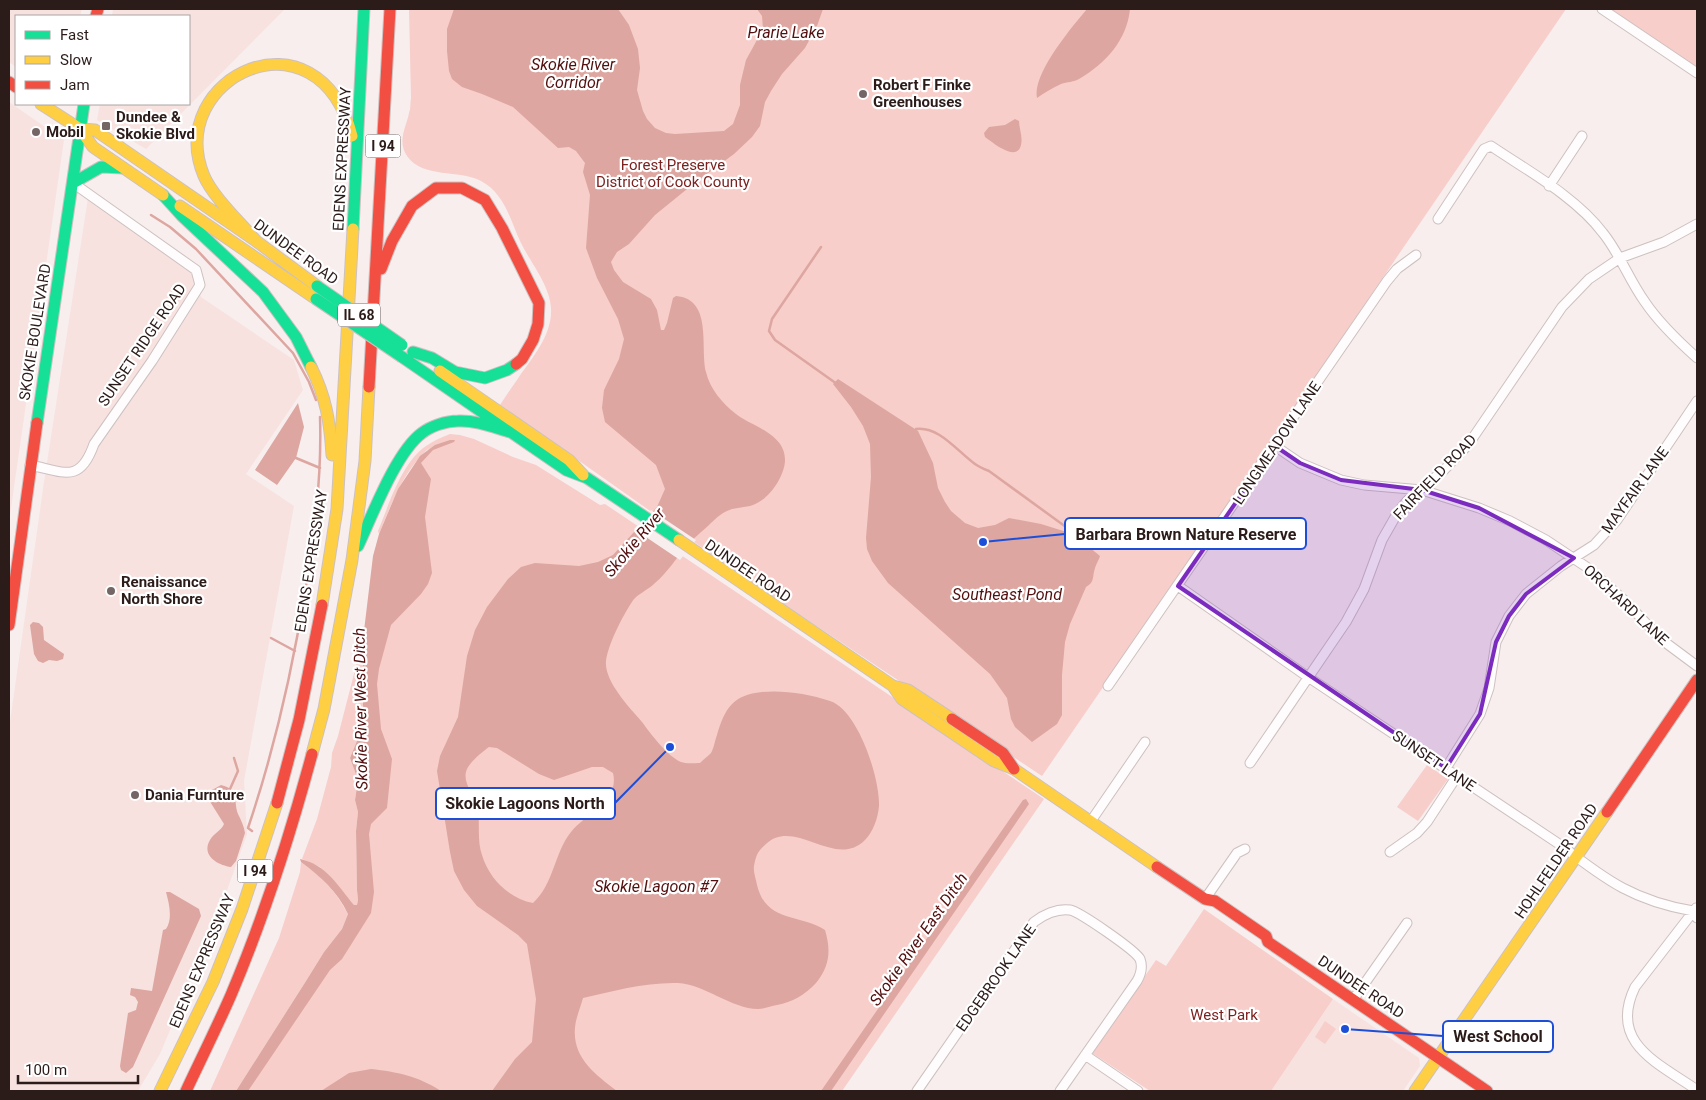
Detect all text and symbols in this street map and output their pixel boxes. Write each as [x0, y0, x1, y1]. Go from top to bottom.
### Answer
legend [15, 15, 190, 105]
water label: Prarie Lake [747, 23, 825, 42]
text: Fast [60, 26, 89, 44]
text: Slow [60, 51, 92, 69]
water label: Skokie River Corridor [531, 55, 616, 92]
text: Jam [60, 76, 90, 94]
place label: Robert F Finke Greenhouses [873, 76, 971, 111]
street label: EDENS EXPRESSWAY [329, 86, 355, 232]
marker: Robert F Finke Greenhouses [857, 88, 869, 100]
place label: Dundee & Skokie Blvd [116, 108, 195, 143]
marker: Dundee & Skokie Blvd [100, 120, 112, 132]
place label: Mobil [46, 123, 84, 141]
marker: Mobil [30, 126, 42, 138]
road number: I 94 [366, 134, 400, 158]
park label: Forest Preserve District of Cook County [596, 156, 750, 191]
street label: DUNDEE ROAD [250, 215, 342, 289]
street label: SKOKIE BOULEVARD [15, 262, 55, 402]
street label: SUNSET RIDGE ROAD [94, 280, 190, 410]
road number: IL 68 [338, 304, 380, 326]
street label: LONGMEADOW LANE [1229, 378, 1325, 508]
street label: FAIRFIELD ROAD [1390, 431, 1480, 523]
street label: MAYFAIR LANE [1598, 443, 1673, 537]
street label: EDENS EXPRESSWAY [291, 488, 331, 634]
water label: Skokie River [600, 503, 669, 581]
callout: Barbara Brown Nature Reserve [1065, 518, 1306, 549]
text: Barbara Brown Nature Reserve [1076, 525, 1297, 544]
street label: DUNDEE ROAD [702, 536, 794, 606]
street label: ORCHARD LANE [1580, 561, 1673, 649]
place label: Renaissance North Shore [121, 573, 207, 608]
marker: Renaissance North Shore [105, 585, 117, 597]
water label: Southeast Pond [952, 585, 1062, 604]
water label: Skokie River West Ditch [350, 628, 371, 790]
street label: SUNSET LANE [1389, 727, 1479, 796]
place label: Dania Furnture [145, 786, 244, 804]
callout: Skokie Lagoons North [436, 788, 615, 819]
marker: Dania Furnture [129, 789, 141, 801]
text: Skokie Lagoons North [445, 794, 605, 813]
street label: HOHLFELDER ROAD [1511, 800, 1601, 922]
road number: I 94 [238, 859, 272, 882]
water label: Skokie River East Ditch [865, 869, 971, 1009]
water label: Skokie Lagoon #7 [594, 877, 719, 896]
street label: EDENS EXPRESSWAY [166, 891, 238, 1031]
street label: EDGEBROOK LANE [952, 921, 1040, 1035]
street label: DUNDEE ROAD [1315, 952, 1407, 1022]
park label: West Park [1190, 1006, 1258, 1024]
callout: West School [1443, 1021, 1553, 1052]
text: West School [1453, 1027, 1543, 1046]
scale bar [18, 1052, 138, 1084]
text: 100 m [25, 1061, 67, 1079]

